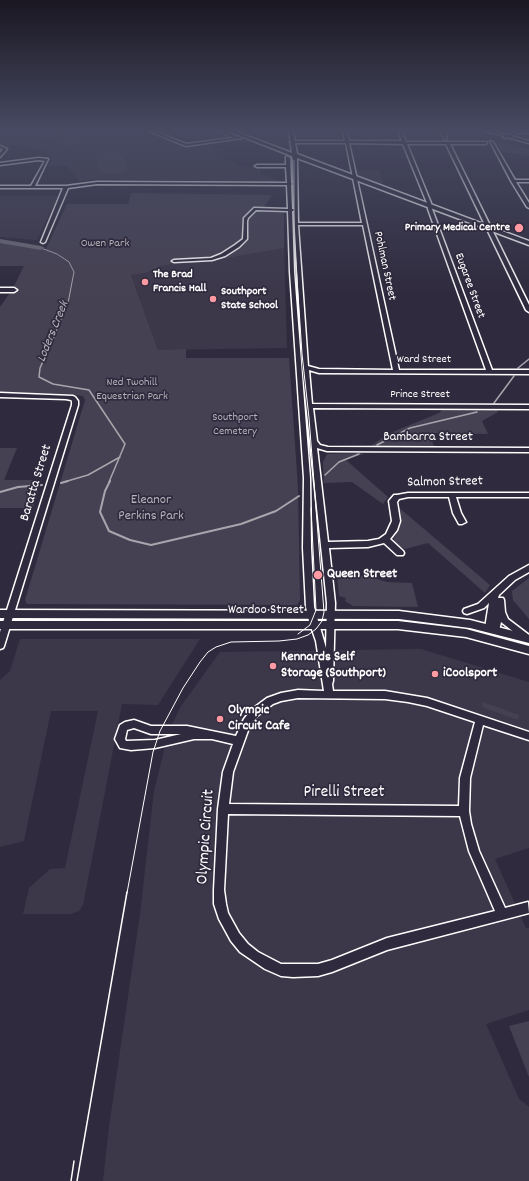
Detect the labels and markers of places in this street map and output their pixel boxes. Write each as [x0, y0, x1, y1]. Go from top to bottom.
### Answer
place label: Primary Medical Centre [405, 221, 510, 235]
marker: Primary Medical Centre [513, 222, 525, 234]
place label: The Brad Francis Hall [153, 268, 206, 296]
marker: The Brad Francis Hall [140, 277, 150, 287]
place label: Southport State School [221, 285, 278, 313]
marker: Southport State School [208, 294, 218, 304]
place label: Queen Street [327, 567, 397, 583]
marker: Queen Street [312, 569, 324, 581]
place label: Kennards Self Storage (Southport) [281, 650, 386, 682]
marker: Kennards Self Storage (Southport) [268, 661, 278, 671]
place label: iCoolsport [443, 666, 497, 682]
marker: iCoolsport [430, 669, 440, 679]
place label: Olympic Circuit Cafe [228, 703, 290, 736]
marker: Olympic Circuit Cafe [215, 714, 225, 724]

